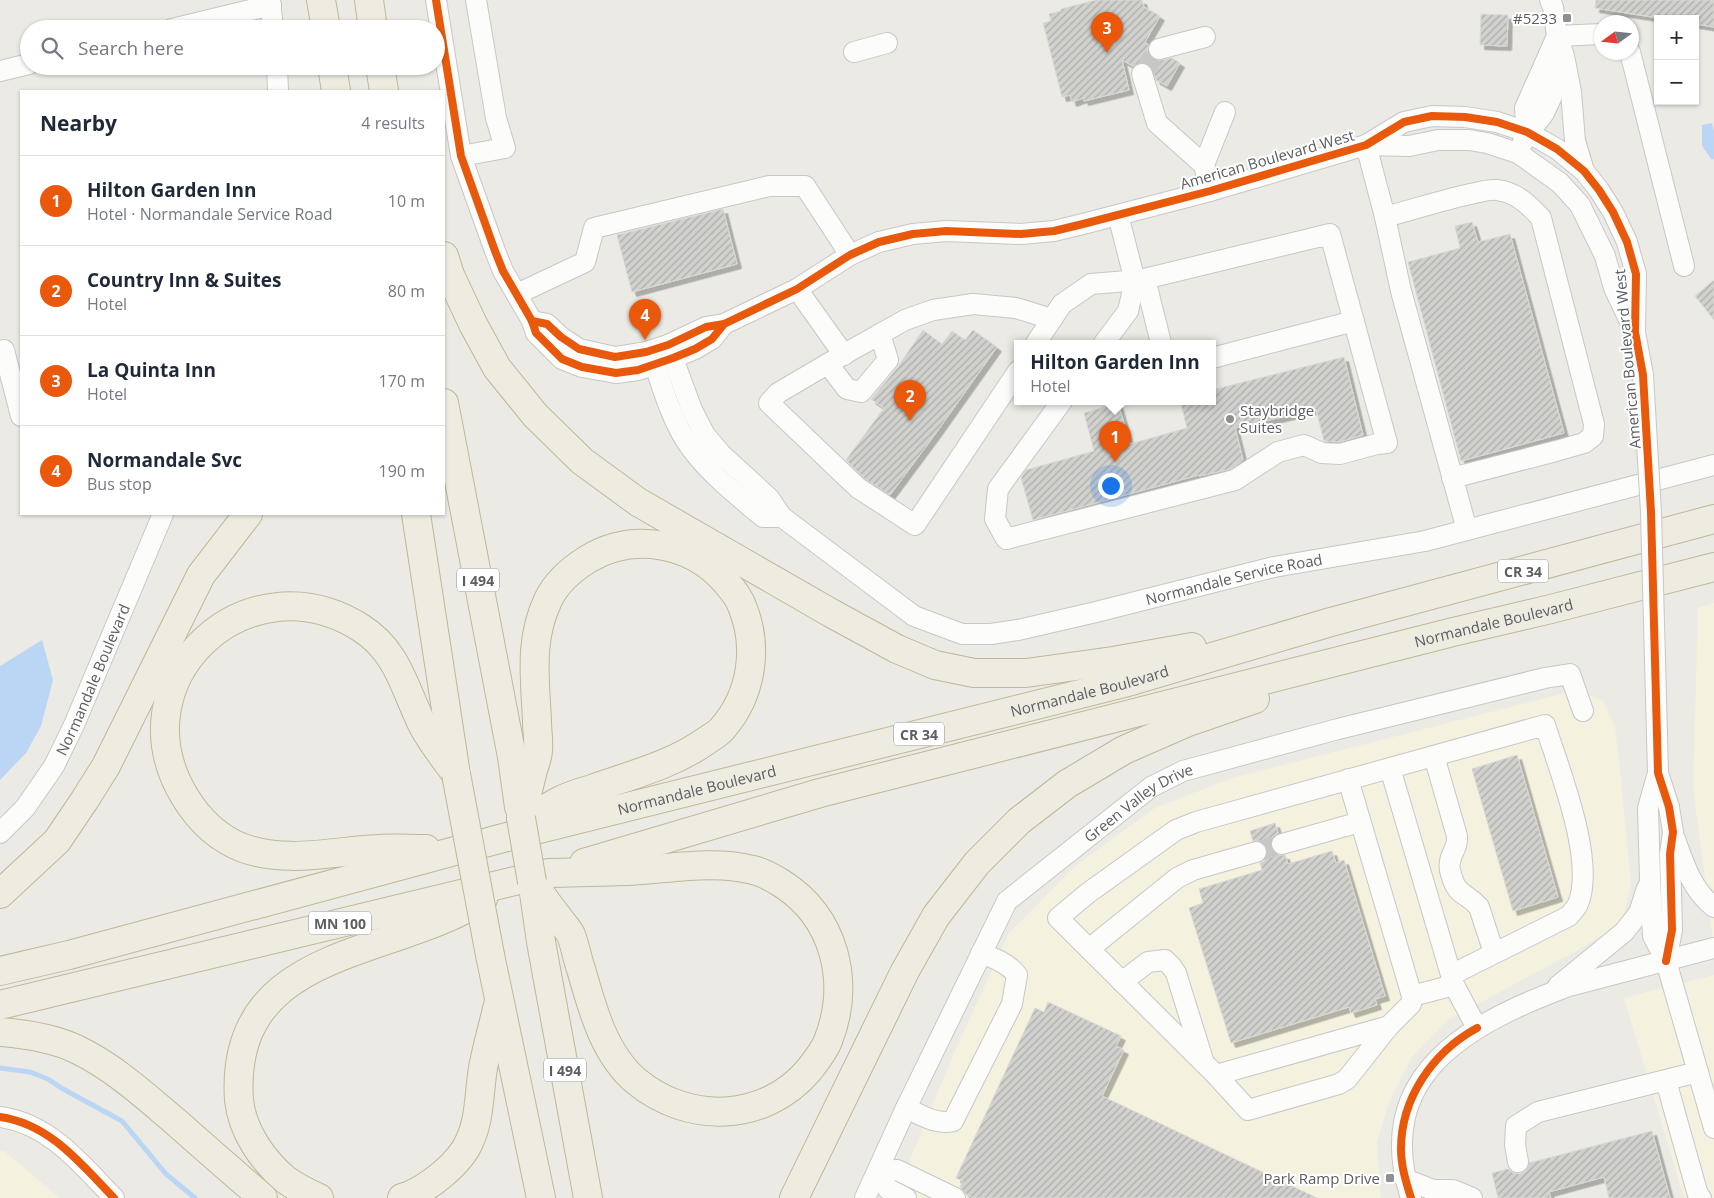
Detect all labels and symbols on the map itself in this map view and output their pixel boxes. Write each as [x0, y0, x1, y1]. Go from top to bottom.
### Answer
place label: #5233 [1513, 8, 1557, 28]
pin: 3 [1091, 12, 1123, 53]
marker: #5233 [1561, 12, 1573, 24]
north arrow [1594, 15, 1639, 60]
street label: American Boulevard West [1178, 125, 1356, 193]
street label: American Boulevard West [1609, 268, 1645, 450]
pin: 4 [629, 299, 661, 340]
pin: 2 [894, 380, 926, 421]
place label: Staybridge Suites [1240, 400, 1314, 437]
marker: Staybridge Suites [1224, 413, 1236, 425]
pin: 1 [1099, 421, 1131, 462]
your location [1098, 473, 1124, 499]
street label: Normandale Service Road [1143, 549, 1324, 609]
road number: CR 34 [1498, 560, 1548, 582]
road number: I 494 [457, 568, 499, 592]
street label: Normandale Boulevard [1412, 594, 1575, 651]
street label: Normandale Boulevard [51, 601, 134, 759]
street label: Normandale Boulevard [1008, 660, 1171, 721]
road number: CR 34 [894, 722, 944, 746]
street label: Green Valley Drive [1080, 759, 1195, 846]
street label: Normandale Boulevard [615, 760, 778, 819]
road number: MN 100 [309, 911, 371, 934]
road number: I 494 [544, 1058, 586, 1082]
place label: Park Ramp Drive [1263, 1168, 1380, 1188]
marker: Park Ramp Drive [1384, 1172, 1396, 1184]

